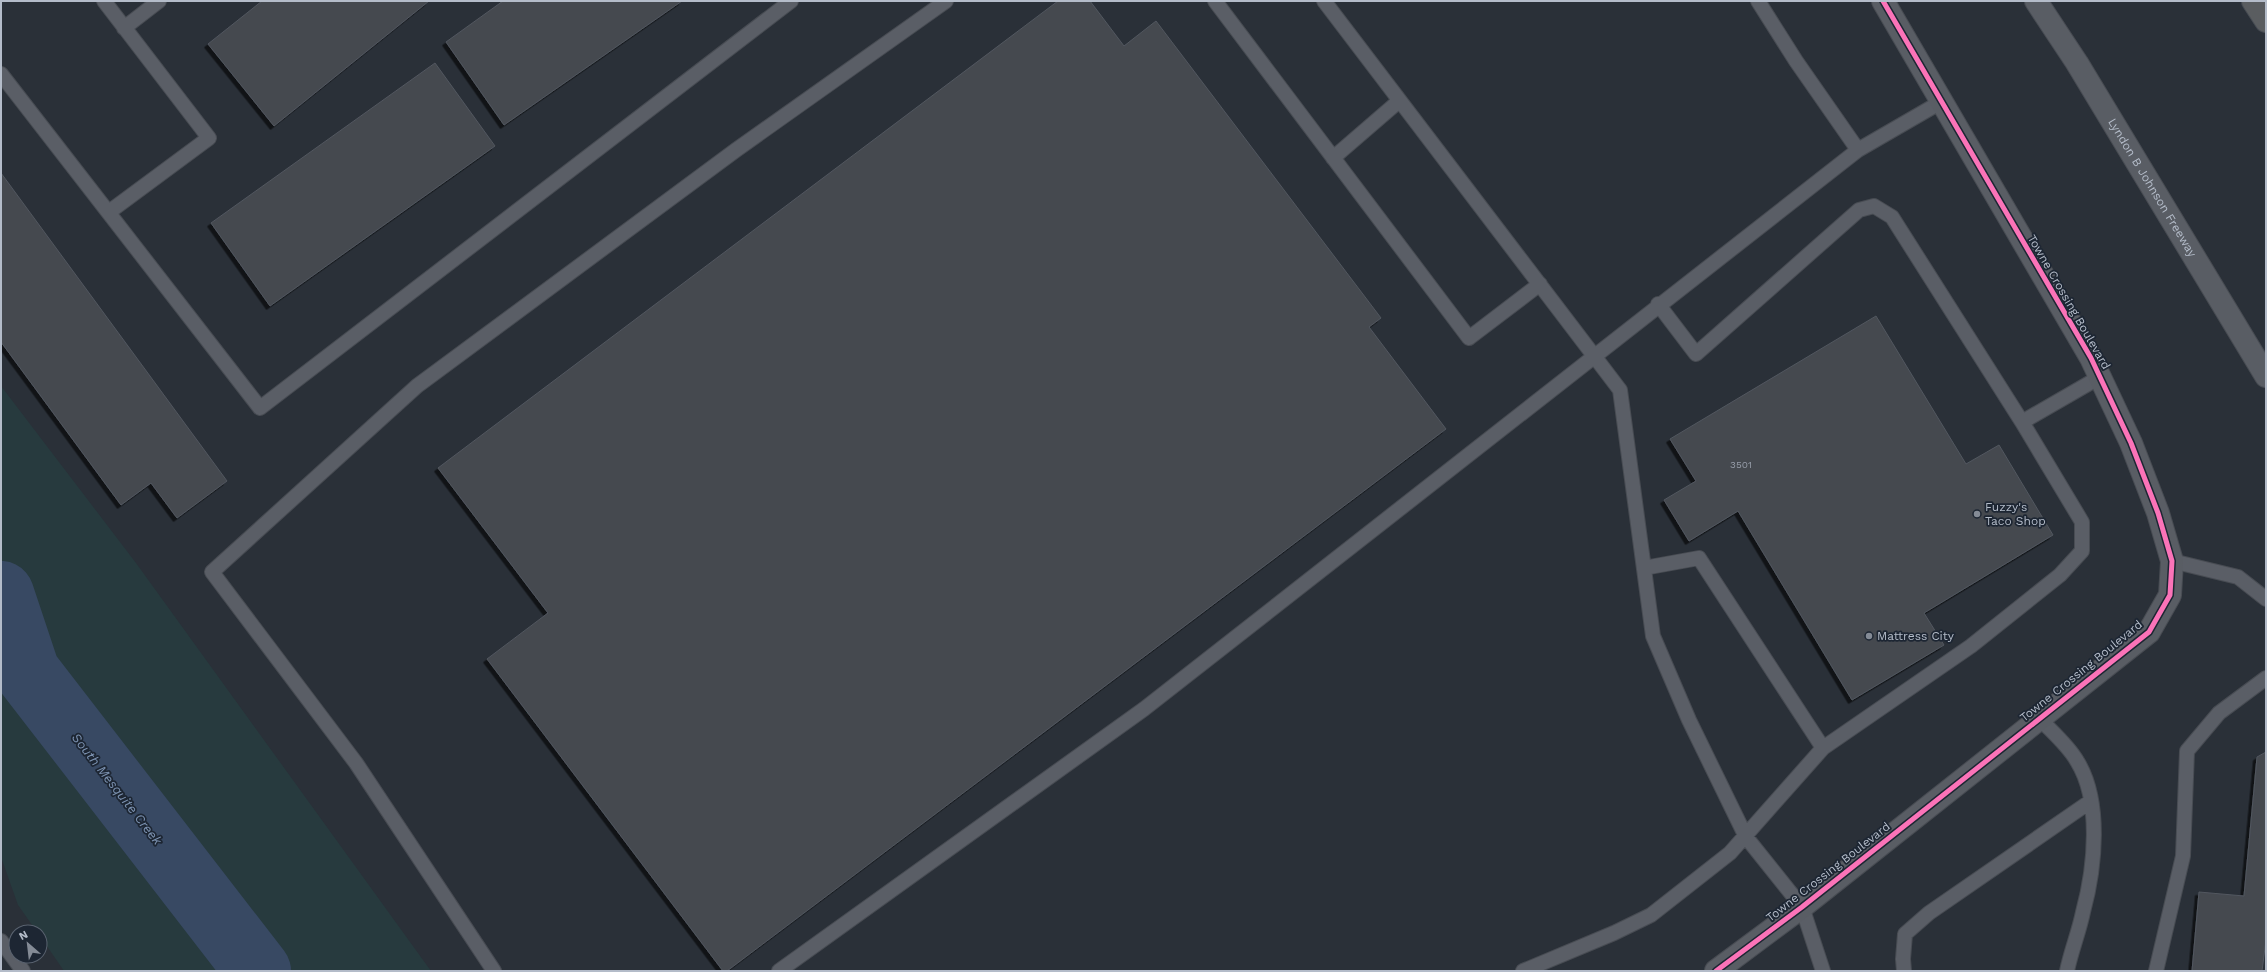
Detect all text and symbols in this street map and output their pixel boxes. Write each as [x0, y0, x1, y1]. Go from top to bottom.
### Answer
street label: Lyndon B Johnson Freeway [2105, 116, 2200, 260]
street label: Towne Crossing Boulevard [2025, 232, 2113, 372]
house number: 3501 [1730, 459, 1752, 470]
place label: Fuzzy's Taco Shop [1985, 500, 2046, 528]
marker: Fuzzy's Taco Shop [1972, 509, 1982, 519]
street label: Towne Crossing Boulevard [2017, 617, 2145, 725]
place label: Mattress City [1877, 629, 1955, 643]
marker: Mattress City [1864, 631, 1874, 641]
water label: South Mesquite Creek [69, 730, 166, 849]
street label: Towne Crossing Boulevard [1763, 819, 1893, 925]
north arrow [8, 924, 48, 964]
text: N [17, 928, 30, 943]

